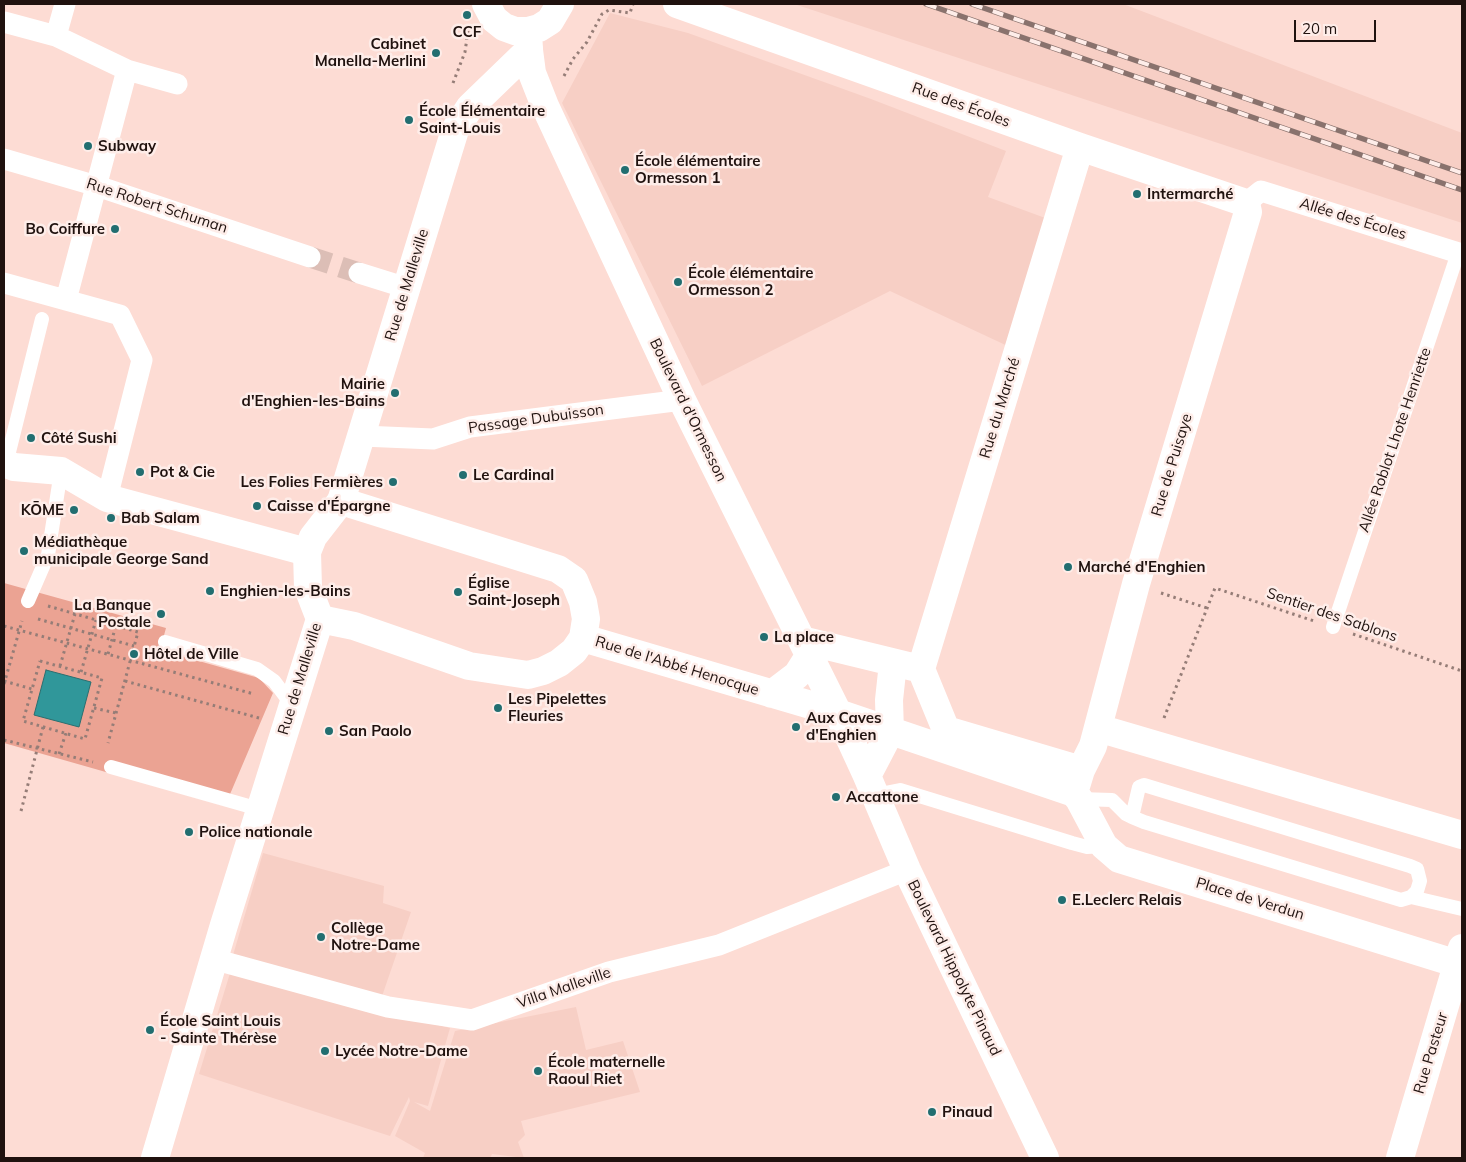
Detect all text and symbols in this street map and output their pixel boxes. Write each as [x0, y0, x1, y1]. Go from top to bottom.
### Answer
marker: CCF [461, 9, 473, 21]
scale bar [1296, 10, 1378, 42]
text: 20 m [1302, 19, 1337, 38]
place label: CCF [453, 23, 481, 41]
place label: Cabinet Manella-Merlini [315, 35, 426, 70]
marker: Cabinet Manella-Merlini [430, 47, 442, 59]
street label: Rue des Écoles [909, 79, 1013, 131]
place label: École Élémentaire Saint-Louis [419, 102, 545, 137]
marker: École Élémentaire Saint-Louis [403, 114, 415, 126]
place label: Subway [98, 137, 156, 155]
marker: Subway [82, 140, 94, 152]
place label: École élémentaire Ormesson 1 [635, 152, 760, 187]
marker: École élémentaire Ormesson 1 [619, 164, 631, 176]
street label: Rue Robert Schuman [84, 175, 230, 237]
place label: Intermarché [1147, 185, 1233, 203]
marker: Intermarché [1131, 188, 1143, 200]
street label: Allée des Écoles [1297, 194, 1409, 244]
place label: Bo Coiffure [25, 220, 105, 238]
marker: Bo Coiffure [109, 223, 121, 235]
street label: Rue de Malleville [381, 227, 433, 343]
place label: École élémentaire Ormesson 2 [688, 264, 813, 299]
marker: École élémentaire Ormesson 2 [672, 276, 684, 288]
street label: Boulevard d'Ormesson [645, 335, 731, 485]
street label: Allée Roblot Lhote Henriette [1355, 345, 1435, 535]
street label: Rue du Marché [976, 356, 1024, 460]
place label: Mairie d'Enghien-les-Bains [242, 375, 385, 410]
marker: Mairie d'Enghien-les-Bains [389, 387, 401, 399]
street label: Passage Dubuisson [467, 401, 605, 437]
street label: Rue de Puisaye [1148, 411, 1196, 519]
place label: Côté Sushi [41, 429, 117, 447]
marker: Côté Sushi [25, 432, 37, 444]
place label: Pot & Cie [150, 463, 215, 481]
marker: Pot & Cie [134, 466, 146, 478]
place label: Le Cardinal [473, 466, 554, 484]
marker: Le Cardinal [457, 469, 469, 481]
place label: Les Folies Fermières [240, 473, 383, 491]
marker: Les Folies Fermières [387, 476, 399, 488]
place label: Caisse d'Épargne [267, 497, 390, 515]
marker: Caisse d'Épargne [251, 500, 263, 512]
place label: KŌME [21, 501, 64, 519]
marker: KŌME [68, 504, 80, 516]
place label: Bab Salam [121, 509, 200, 527]
marker: Bab Salam [105, 512, 117, 524]
place label: Médiathèque municipale George Sand [34, 533, 209, 568]
marker: Médiathèque municipale George Sand [18, 545, 30, 557]
place label: Marché d'Enghien [1078, 558, 1206, 576]
marker: Marché d'Enghien [1062, 561, 1074, 573]
place label: Église Saint-Joseph [468, 574, 560, 609]
place label: Enghien-les-Bains [220, 582, 350, 600]
street label: Sentier des Sablons [1264, 584, 1400, 646]
marker: Enghien-les-Bains [204, 585, 216, 597]
marker: Église Saint-Joseph [452, 586, 464, 598]
place label: La Banque Postale [74, 596, 151, 631]
marker: La Banque Postale [155, 608, 167, 620]
street label: Rue de Malleville [274, 621, 326, 737]
place label: La place [774, 628, 834, 646]
marker: La place [758, 631, 770, 643]
street label: Rue de l'Abbé Henocque [593, 633, 761, 699]
place label: Hôtel de Ville [144, 645, 239, 663]
marker: Hôtel de Ville [128, 648, 140, 660]
place label: Les Pipelettes Fleuries [508, 690, 606, 725]
marker: Les Pipelettes Fleuries [492, 702, 504, 714]
place label: Aux Caves d'Enghien [806, 709, 882, 744]
marker: Aux Caves d'Enghien [790, 721, 802, 733]
place label: San Paolo [339, 722, 412, 740]
marker: San Paolo [323, 725, 335, 737]
place label: Accattone [846, 788, 918, 806]
marker: Accattone [830, 791, 842, 803]
place label: Police nationale [199, 823, 312, 841]
marker: Police nationale [183, 826, 195, 838]
street label: Place de Verdun [1194, 874, 1306, 924]
street label: Boulevard Hippolyte Pinaud [904, 877, 1004, 1059]
place label: E.Leclerc Relais [1072, 891, 1182, 909]
marker: E.Leclerc Relais [1056, 894, 1068, 906]
place label: Collège Notre-Dame [331, 919, 420, 954]
marker: Collège Notre-Dame [315, 931, 327, 943]
street label: Villa Malleville [515, 964, 613, 1012]
street label: Rue Pasteur [1410, 1010, 1452, 1096]
place label: École Saint Louis - Sainte Thérèse [160, 1012, 281, 1047]
marker: École Saint Louis - Sainte Thérèse [144, 1024, 156, 1036]
place label: Lycée Notre-Dame [335, 1042, 468, 1060]
marker: Lycée Notre-Dame [319, 1045, 331, 1057]
place label: École maternelle Raoul Riet [548, 1053, 665, 1088]
marker: École maternelle Raoul Riet [532, 1065, 544, 1077]
place label: Pinaud [942, 1103, 992, 1121]
marker: Pinaud [926, 1106, 938, 1118]

